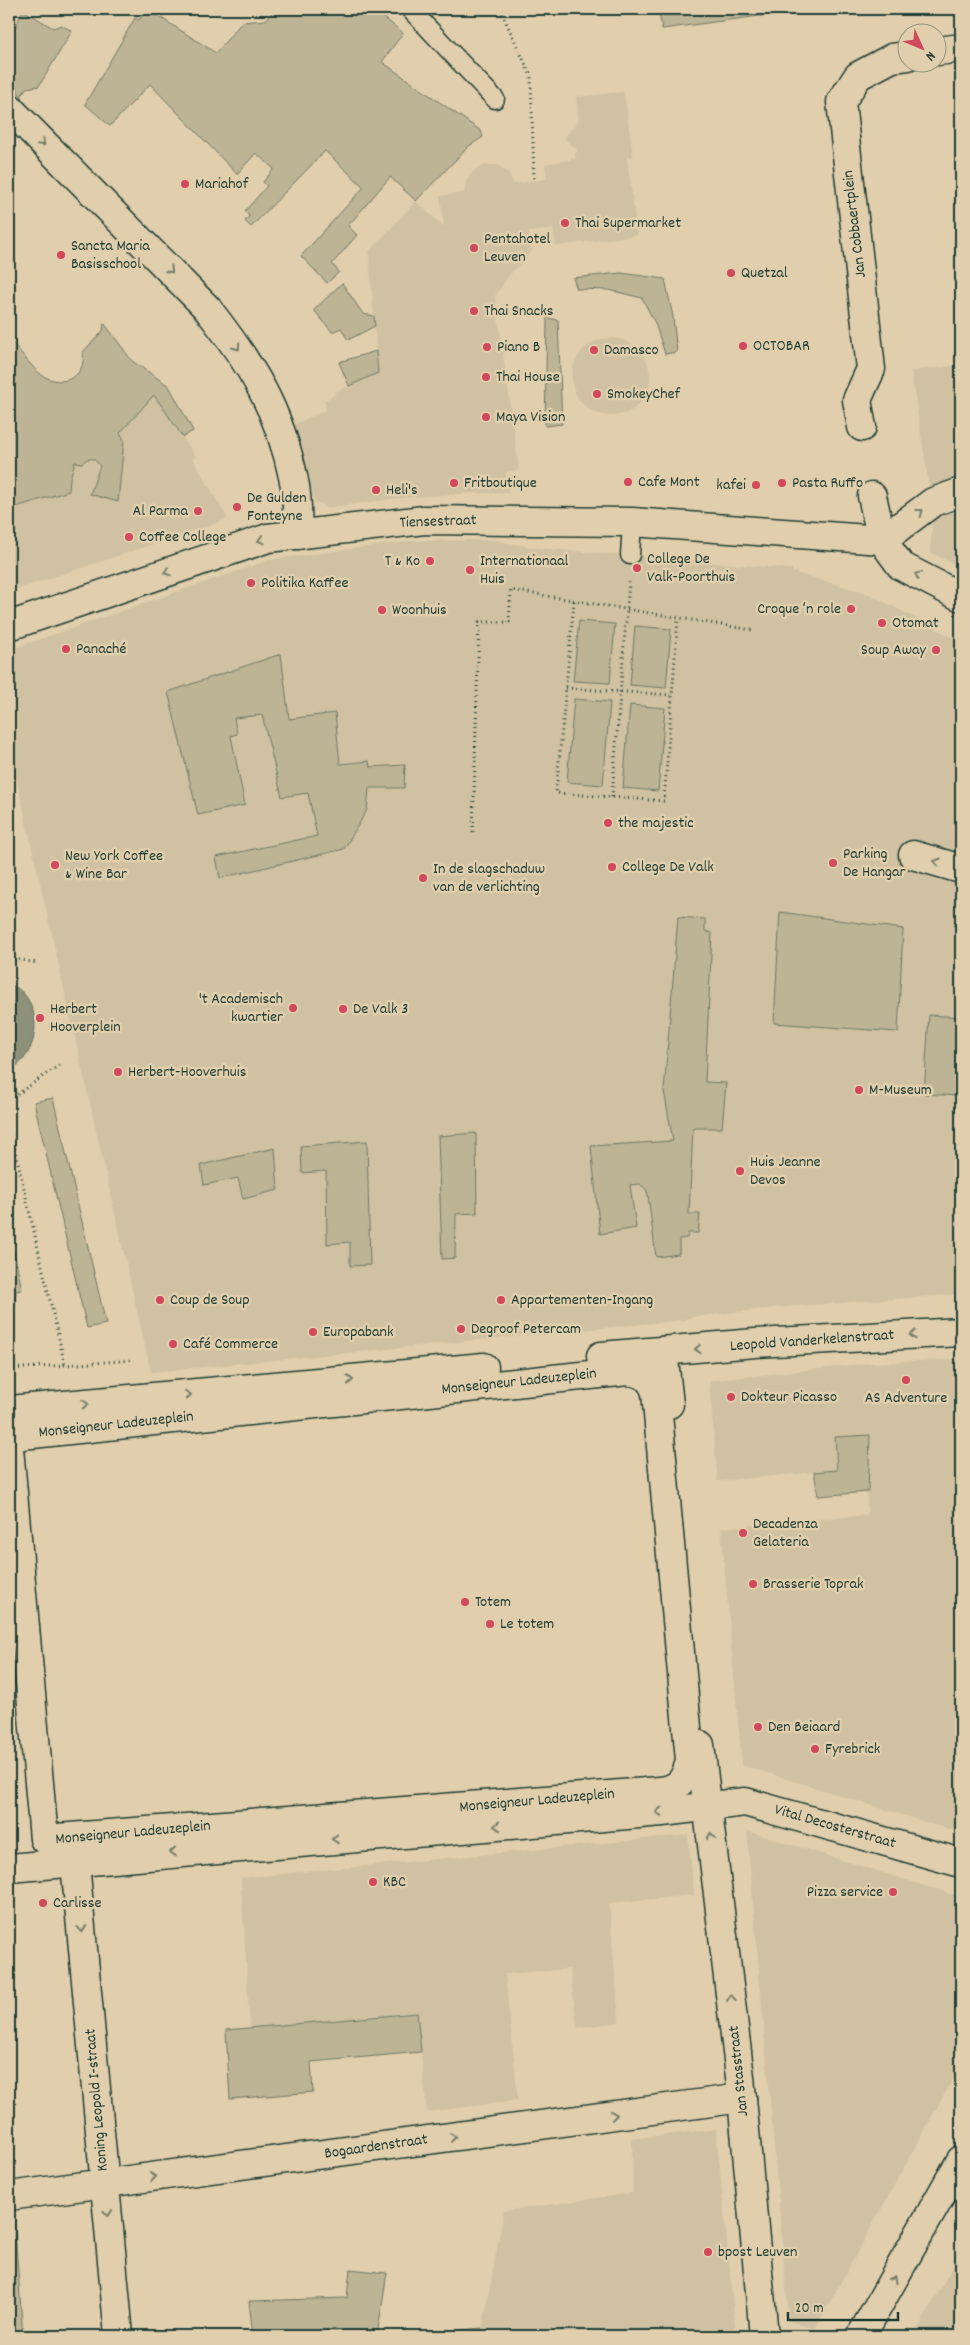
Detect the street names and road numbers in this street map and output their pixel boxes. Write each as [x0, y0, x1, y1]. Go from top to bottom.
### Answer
street label: Jan Cobbaertplein [837, 169, 873, 279]
street label: Tiensestraat [399, 509, 477, 535]
street label: Leopold Vanderkelenstraat [729, 1324, 895, 1358]
street label: Monseigneur Ladeuzeplein [440, 1362, 598, 1402]
street label: Monseigneur Ladeuzeplein [37, 1405, 195, 1445]
street label: Monseigneur Ladeuzeplein [458, 1783, 616, 1819]
street label: Vital Decosterstraat [772, 1799, 899, 1855]
street label: Monseigneur Ladeuzeplein [54, 1815, 212, 1851]
street label: Jan Stasstraat [723, 2024, 755, 2117]
street label: Koning Leopold I-straat [79, 2028, 115, 2172]
street label: Bogaardenstraat [323, 2128, 429, 2166]

